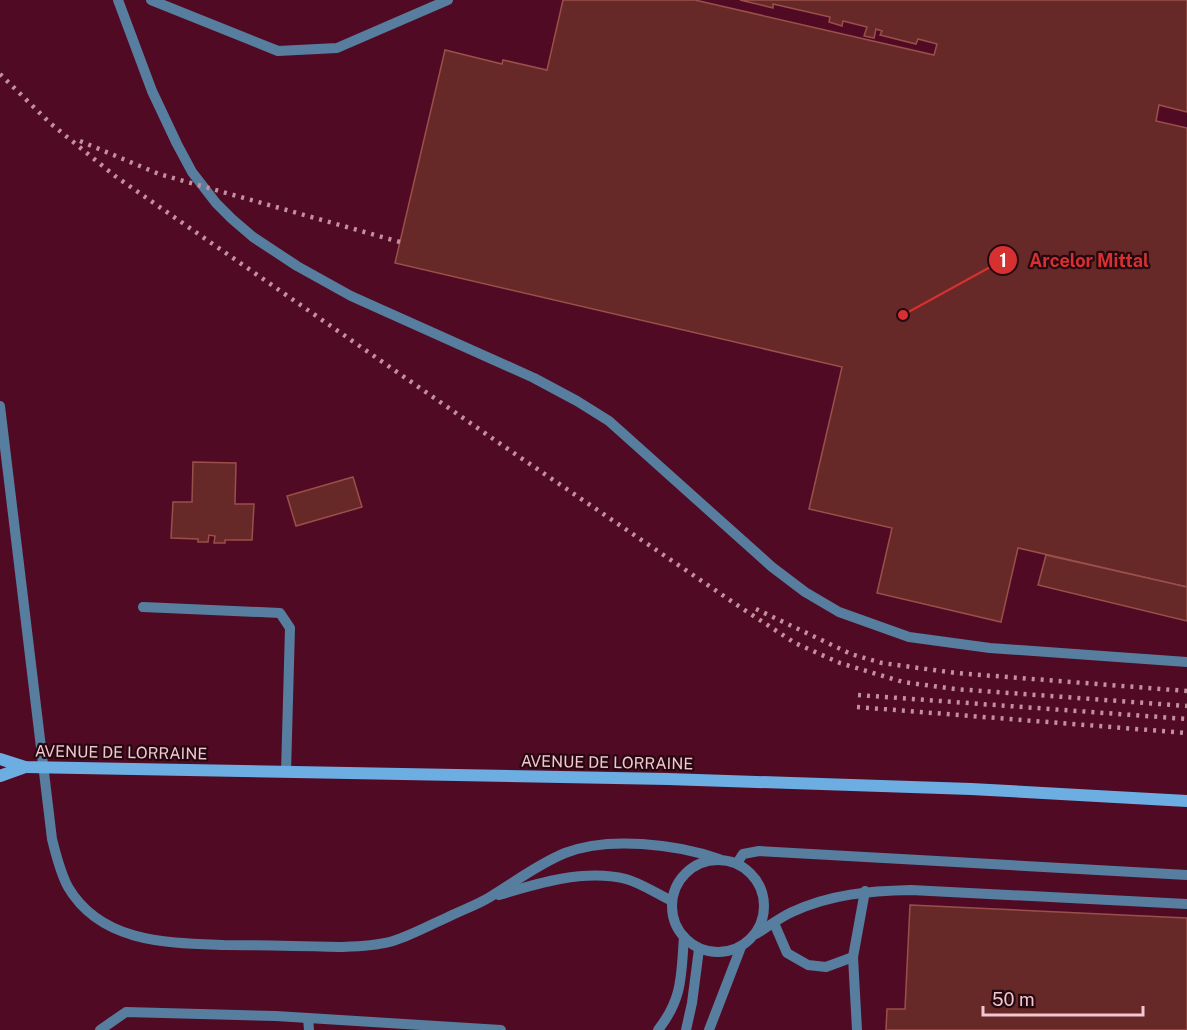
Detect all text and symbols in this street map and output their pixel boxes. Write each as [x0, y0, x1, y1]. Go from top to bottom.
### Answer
callout: Arcelor Mittal [988, 242, 1161, 278]
text: 1 [999, 250, 1007, 271]
text: Arcelor Mittal [1029, 250, 1149, 271]
street label: AVENUE DE LORRAINE [35, 741, 207, 764]
street label: AVENUE DE LORRAINE [521, 751, 693, 774]
scale bar [983, 979, 1144, 1017]
text: 50 m [992, 989, 1035, 1010]

